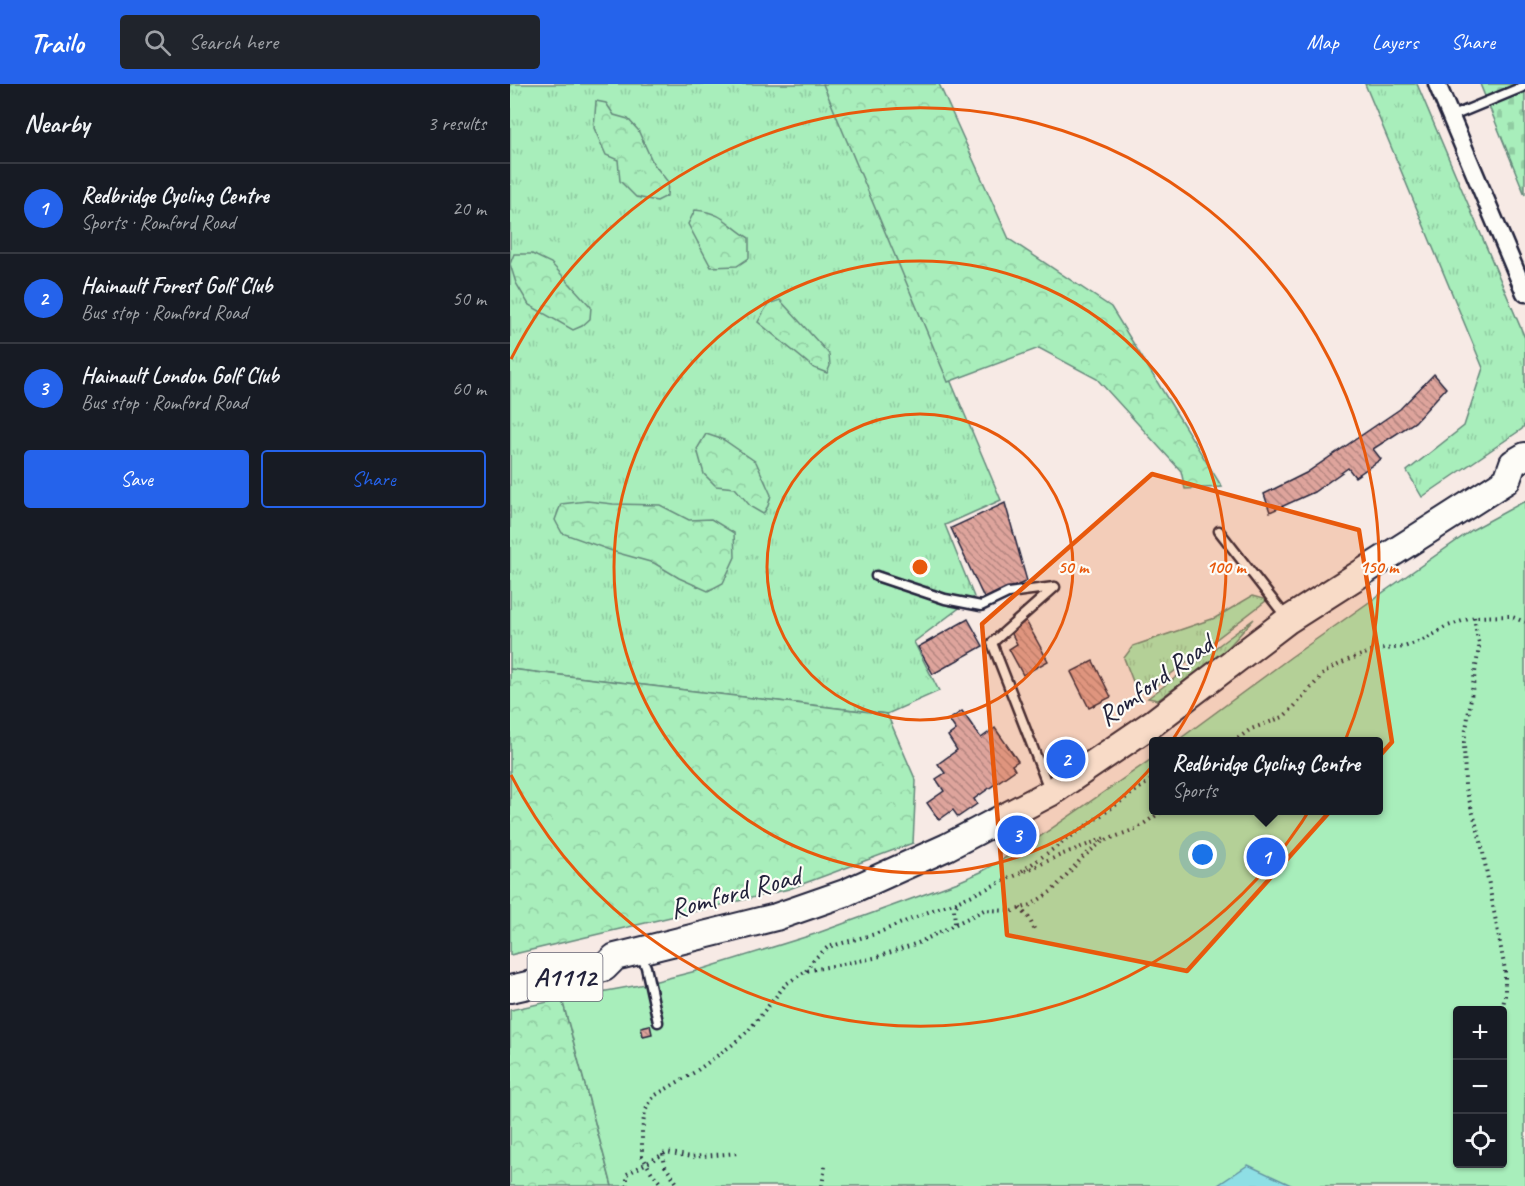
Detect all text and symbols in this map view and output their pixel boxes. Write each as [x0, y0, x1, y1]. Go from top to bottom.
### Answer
search box [120, 15, 540, 69]
text: Trailo [30, 25, 84, 60]
icon: search [141, 26, 174, 59]
text: Search here [189, 28, 278, 56]
text: Map [1306, 29, 1339, 55]
text: Layers [1372, 29, 1418, 55]
text: Share [1451, 29, 1495, 55]
text: Nearby [24, 107, 89, 140]
text: 3 results [427, 111, 486, 136]
text: Redbridge Cycling Centre [81, 182, 269, 210]
text: 1 [39, 196, 48, 221]
text: 20 m [452, 196, 486, 221]
text: Sports · Romford Road [81, 210, 235, 235]
text: Hainault Forest Golf Club [81, 272, 272, 300]
text: 2 [39, 286, 48, 311]
text: 50 m [452, 286, 486, 311]
text: Bus stop · Romford Road [81, 300, 248, 325]
text: Hainault London Golf Club [81, 362, 279, 390]
text: 3 [39, 376, 48, 401]
text: 60 m [452, 376, 486, 401]
text: Bus stop · Romford Road [81, 390, 248, 415]
button: Save [24, 450, 249, 508]
button: Share [261, 450, 486, 508]
text: 50 m [1058, 556, 1090, 578]
text: 100 m [1207, 556, 1247, 578]
text: 150 m [1360, 556, 1400, 578]
centre of rings [910, 557, 930, 577]
street label: Romford Road [1090, 624, 1223, 734]
pin: 2 [1046, 736, 1086, 782]
popup [1149, 737, 1383, 815]
text: Redbridge Cycling Centre [1172, 750, 1360, 778]
text: Sports [1172, 778, 1217, 803]
pin: 3 [998, 812, 1036, 858]
pin: 1 [1246, 834, 1286, 880]
your location [1188, 840, 1217, 869]
street label: Romford Road [666, 857, 808, 926]
road number: A1112 [527, 953, 602, 1001]
map controls [1453, 1006, 1507, 1168]
button: + [1453, 1006, 1507, 1060]
button: − [1453, 1060, 1507, 1114]
button: locate [1453, 1114, 1507, 1168]

